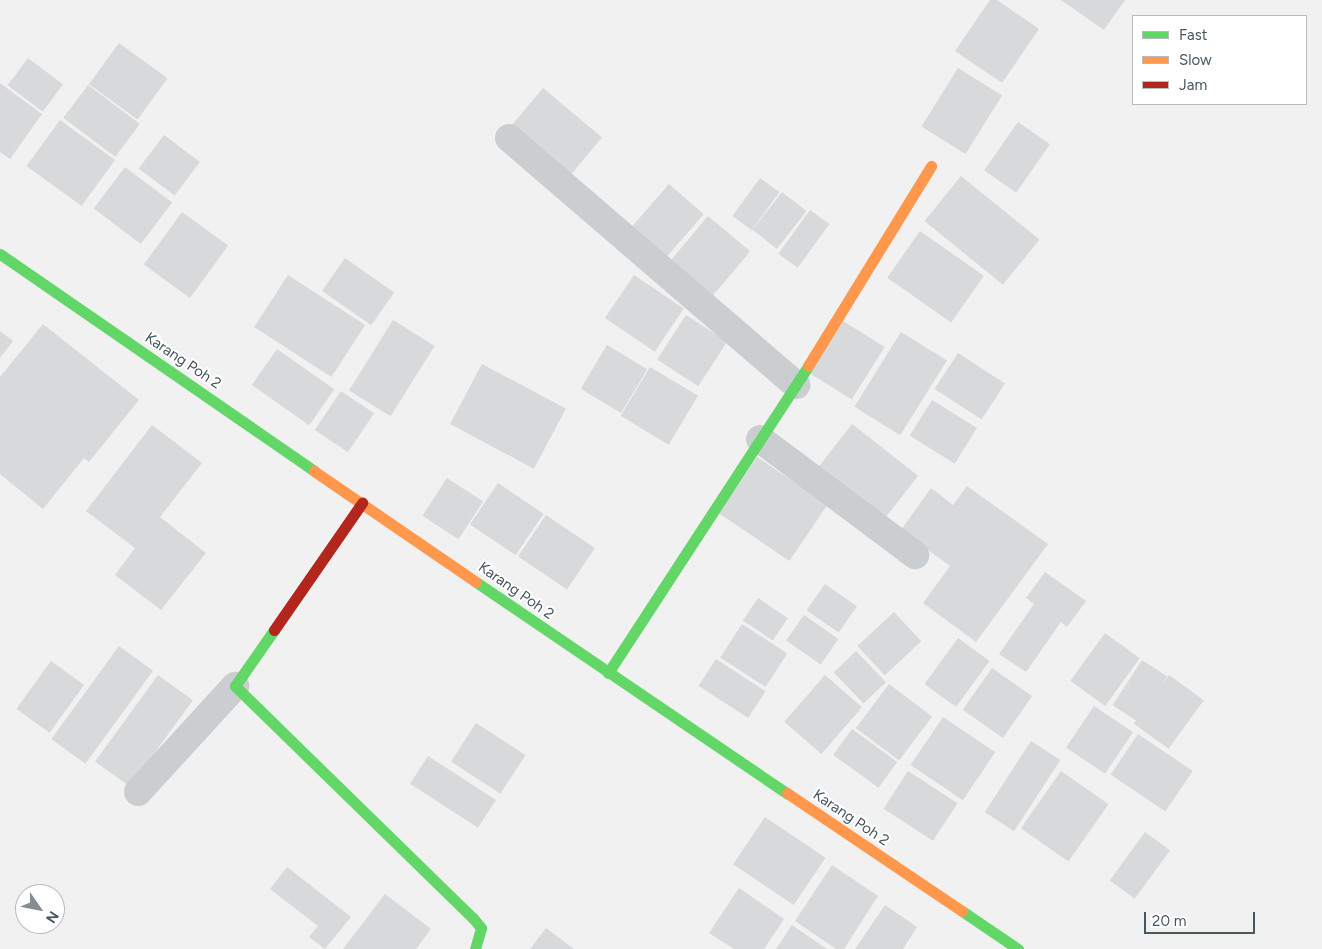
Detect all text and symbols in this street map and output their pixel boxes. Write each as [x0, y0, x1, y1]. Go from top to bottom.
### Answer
legend [1132, 15, 1307, 105]
text: Fast [1179, 26, 1207, 44]
text: Slow [1179, 51, 1212, 69]
text: Jam [1179, 76, 1207, 94]
street label: Karang Poh 2 [142, 329, 224, 393]
street label: Karang Poh 2 [475, 558, 557, 624]
street label: Karang Poh 2 [810, 786, 892, 850]
north arrow [15, 884, 65, 934]
scale bar [1147, 902, 1258, 934]
text: N [42, 908, 62, 926]
text: 20 m [1152, 912, 1186, 930]

